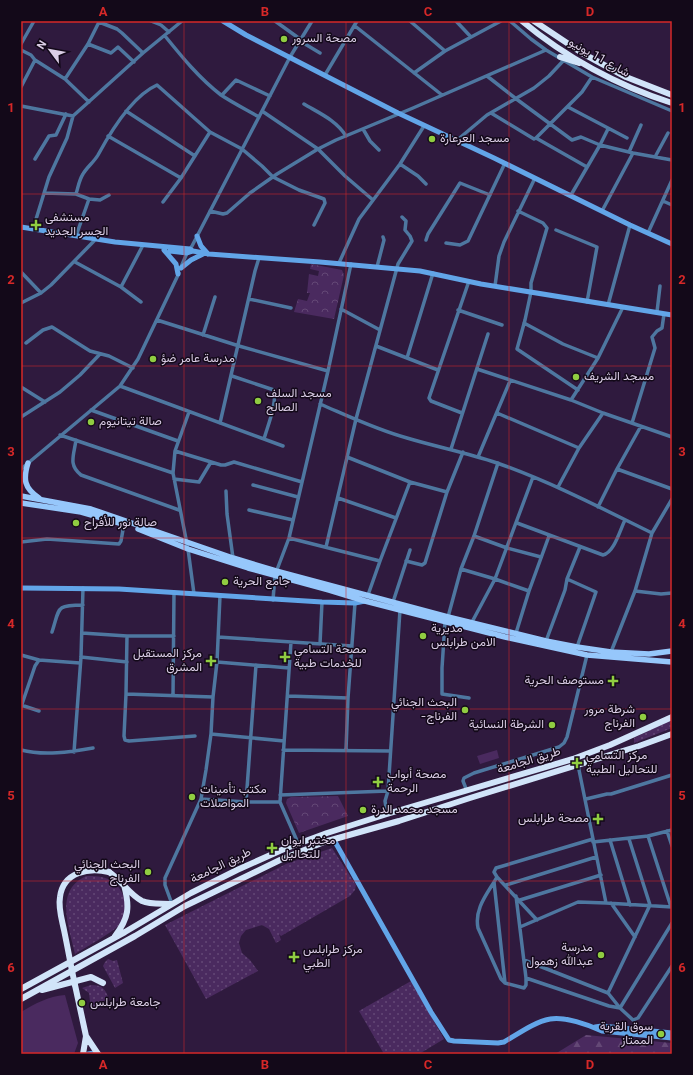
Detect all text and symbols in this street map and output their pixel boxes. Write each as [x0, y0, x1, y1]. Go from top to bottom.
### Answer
text: A [99, 3, 108, 23]
text: B [261, 3, 269, 23]
text: C [424, 3, 433, 23]
text: D [586, 3, 594, 23]
north arrow [30, 30, 70, 70]
place label: مصحة السرور [291, 30, 357, 48]
marker: مصحة السرور [279, 34, 289, 44]
street label: شارع 11 يونيو [565, 34, 633, 82]
text: N [34, 37, 52, 53]
text: 1 [7, 99, 15, 119]
text: 1 [678, 99, 686, 119]
place label: مسجد العرعارة [440, 130, 509, 148]
marker: مسجد العرعارة [427, 134, 437, 144]
place label: مستشفى الجسر الجديد [45, 209, 108, 241]
marker: مستشفى الجسر الجديد [30, 219, 42, 231]
text: 2 [7, 271, 15, 291]
text: 2 [678, 271, 686, 291]
place label: مدرسة عامر ضؤ [161, 350, 235, 368]
marker: مدرسة عامر ضؤ [148, 354, 158, 364]
place label: مسجد الشريف [584, 368, 654, 386]
marker: مسجد الشريف [571, 372, 581, 382]
place label: مسجد السلف الصالح [266, 385, 332, 417]
marker: مسجد السلف الصالح [253, 396, 263, 406]
place label: صالة تيتانيوم [99, 413, 162, 431]
marker: صالة تيتانيوم [86, 417, 96, 427]
text: 3 [7, 443, 15, 463]
text: 3 [678, 443, 686, 463]
place label: صالة نور للأفراح [84, 514, 157, 532]
marker: صالة نور للأفراح [71, 518, 81, 528]
place label: جامع الحرية [233, 573, 290, 591]
marker: جامع الحرية [220, 577, 230, 587]
text: 4 [7, 615, 15, 635]
text: 4 [678, 615, 686, 635]
place label: مديرية الامن طرابلس [431, 620, 496, 652]
marker: مديرية الامن طرابلس [418, 631, 428, 641]
place label: مصحة التسامي للخدمات طبية [294, 641, 367, 673]
place label: مركز المستقبل المشرق [133, 645, 202, 677]
marker: مصحة التسامي للخدمات طبية [279, 651, 291, 663]
marker: مركز المستقبل المشرق [205, 655, 217, 667]
place label: مستوصف الحرية [524, 672, 604, 690]
marker: مستوصف الحرية [607, 675, 619, 687]
place label: البحث الجنائي -الفرناج [391, 694, 457, 726]
place label: شرطة مرور الفرناج [583, 701, 635, 733]
marker: البحث الجنائي -الفرناج [460, 705, 470, 715]
marker: شرطة مرور الفرناج [638, 712, 648, 722]
place label: الشرطة النسائية [469, 716, 544, 734]
marker: الشرطة النسائية [547, 720, 557, 730]
street label: طريق الجامعة [495, 743, 563, 779]
place label: مركز التسامي للتحاليل الطبية [586, 747, 657, 779]
marker: مركز التسامي للتحاليل الطبية [571, 757, 583, 769]
place label: مصحة أبواب الرحمة [387, 766, 446, 798]
marker: مصحة أبواب الرحمة [372, 776, 384, 788]
place label: مكتب تأمينات المواصلات [200, 781, 267, 813]
text: 5 [7, 787, 15, 807]
text: 5 [678, 787, 686, 807]
marker: مكتب تأمينات المواصلات [187, 792, 197, 802]
place label: مسجد محمد الدرة [371, 801, 458, 819]
marker: مسجد محمد الدرة [358, 805, 368, 815]
place label: مصحة طرابلس [518, 810, 589, 828]
marker: مصحة طرابلس [592, 813, 604, 825]
place label: مختبر ايوان للتحاليل [281, 832, 335, 864]
marker: مختبر ايوان للتحاليل [266, 842, 278, 854]
street label: طريق الجامعة [188, 843, 255, 888]
place label: البحث الجنائي الفرناج [74, 856, 140, 888]
marker: البحث الجنائي الفرناج [143, 867, 153, 877]
place label: مدرسة عبدالله زهمول [526, 939, 593, 971]
place label: مركز طرابلس الطبي [303, 941, 363, 973]
marker: مدرسة عبدالله زهمول [596, 950, 606, 960]
marker: مركز طرابلس الطبي [288, 951, 300, 963]
text: 6 [7, 959, 15, 979]
text: 6 [678, 959, 686, 979]
place label: جامعة طرابلس [90, 994, 161, 1012]
marker: جامعة طرابلس [77, 998, 87, 1008]
place label: سوق القرية الممتاز [600, 1018, 653, 1050]
marker: سوق القرية الممتاز [656, 1029, 666, 1039]
text: A [99, 1056, 108, 1075]
text: B [261, 1056, 269, 1075]
text: C [424, 1056, 433, 1075]
text: D [586, 1056, 594, 1075]

